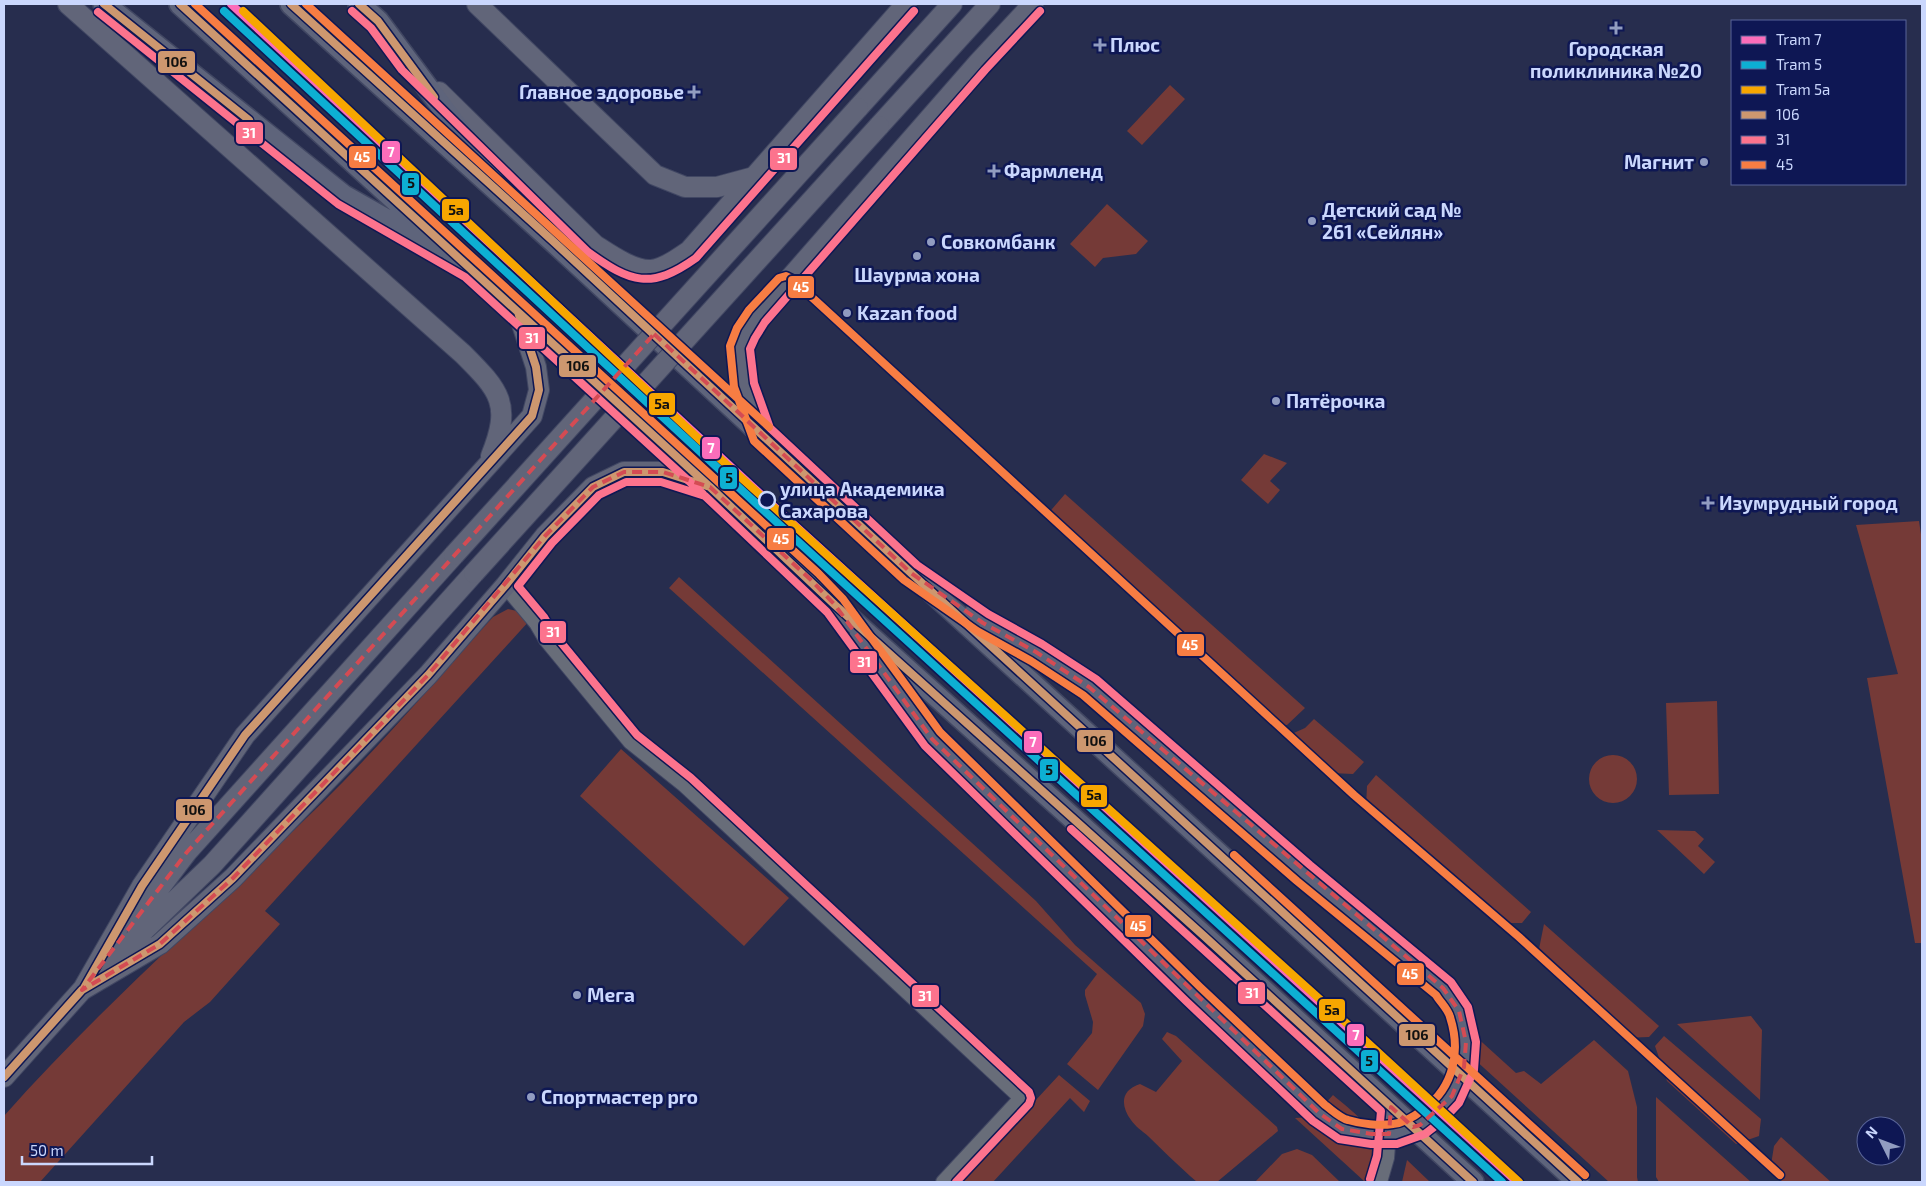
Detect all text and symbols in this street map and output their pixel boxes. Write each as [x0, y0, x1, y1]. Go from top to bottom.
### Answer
legend [1731, 20, 1906, 185]
marker: Городская поликлиника №20 [1609, 21, 1623, 35]
text: Tram 7 [1776, 30, 1822, 48]
place label: Плюс [1110, 33, 1160, 56]
place label: Городская поликлиника №20 [1530, 37, 1702, 82]
marker: Плюс [1094, 39, 1106, 51]
line badge: 106 [157, 50, 196, 74]
text: 106 [164, 53, 188, 70]
text: Tram 5 [1776, 55, 1822, 73]
place label: Главное здоровье [519, 80, 684, 103]
text: Tram 5а [1776, 80, 1830, 98]
marker: Главное здоровье [688, 86, 700, 98]
text: 106 [1776, 105, 1800, 123]
line badge: 31 [235, 121, 264, 145]
text: 31 [242, 124, 256, 141]
text: 31 [1776, 130, 1790, 148]
line badge: 7 [381, 140, 401, 164]
text: 7 [387, 143, 395, 160]
line badge: 45 [348, 145, 377, 169]
line badge: 31 [769, 147, 798, 171]
text: 45 [354, 148, 371, 165]
text: 31 [777, 149, 791, 166]
place label: Магнит [1624, 150, 1694, 173]
text: 45 [1776, 155, 1793, 173]
marker: Магнит [1698, 156, 1710, 168]
place label: Фармленд [1004, 159, 1103, 182]
marker: Фармленд [988, 165, 1000, 177]
line badge: 5 [401, 172, 420, 196]
text: 5 [407, 174, 415, 191]
line badge: 5а [441, 198, 470, 222]
place label: Детский сад № 261 «Сейлян» [1322, 198, 1462, 243]
text: 5а [448, 201, 464, 218]
marker: Детский сад № 261 «Сейлян» [1306, 215, 1318, 227]
place label: Совкомбанк [941, 230, 1056, 253]
marker: Совкомбанк [925, 236, 937, 248]
marker: Шаурма хона [911, 250, 923, 262]
place label: Шаурма хона [854, 263, 980, 286]
line badge: 45 [787, 275, 815, 299]
text: 45 [793, 278, 810, 295]
place label: Kazan food [857, 301, 957, 324]
marker: Kazan food [841, 307, 853, 319]
line badge: 31 [518, 326, 546, 350]
text: 31 [525, 329, 539, 346]
line badge: 106 [558, 354, 597, 378]
text: 106 [566, 357, 590, 374]
place label: Пятёрочка [1286, 389, 1385, 412]
line badge: 5а [648, 392, 676, 416]
text: 5а [654, 395, 670, 412]
marker: Пятёрочка [1270, 395, 1282, 407]
line badge: 7 [701, 436, 721, 460]
text: 7 [707, 439, 715, 456]
line badge: 5 [719, 466, 738, 490]
text: 5 [725, 469, 733, 486]
place label: улица Академика Сахарова [780, 477, 945, 522]
marker: улица Академика Сахарова [758, 491, 776, 509]
place label: Изумрудный город [1719, 491, 1898, 514]
marker: Изумрудный город [1701, 496, 1715, 510]
line badge: 45 [766, 527, 795, 551]
text: 45 [773, 530, 790, 547]
line badge: 31 [539, 620, 567, 644]
text: 31 [546, 623, 560, 640]
line badge: 45 [1176, 633, 1205, 657]
text: 45 [1182, 636, 1199, 653]
line badge: 31 [849, 650, 878, 674]
text: 31 [857, 653, 871, 670]
line badge: 106 [1076, 729, 1114, 753]
line badge: 7 [1023, 730, 1043, 754]
text: 106 [1083, 732, 1107, 749]
text: 7 [1029, 733, 1037, 750]
line badge: 5 [1039, 758, 1059, 782]
text: 5 [1045, 761, 1053, 778]
line badge: 5а [1080, 784, 1108, 808]
text: 5а [1086, 786, 1102, 803]
line badge: 106 [175, 798, 213, 822]
text: 106 [182, 801, 206, 818]
line badge: 45 [1124, 914, 1152, 938]
text: 45 [1130, 917, 1147, 934]
line badge: 45 [1396, 962, 1425, 986]
text: 45 [1402, 965, 1419, 982]
line badge: 31 [1237, 981, 1266, 1005]
place label: Мега [587, 983, 635, 1006]
line badge: 31 [911, 984, 940, 1008]
text: 31 [1245, 984, 1259, 1001]
text: 31 [918, 987, 932, 1004]
marker: Мега [571, 989, 583, 1001]
line badge: 5а [1318, 998, 1346, 1022]
text: 5а [1324, 1001, 1340, 1018]
line badge: 7 [1346, 1023, 1365, 1047]
line badge: 106 [1398, 1023, 1436, 1047]
text: 7 [1352, 1026, 1360, 1043]
text: 106 [1405, 1026, 1429, 1043]
line badge: 5 [1360, 1049, 1379, 1073]
text: 5 [1365, 1052, 1373, 1069]
place label: Спортмастер pro [541, 1085, 698, 1108]
marker: Спортмастер pro [525, 1091, 537, 1103]
north arrow [1856, 1116, 1906, 1166]
text: N [1861, 1123, 1881, 1141]
scale bar [22, 1134, 152, 1166]
text: 50 m [30, 1141, 64, 1159]

